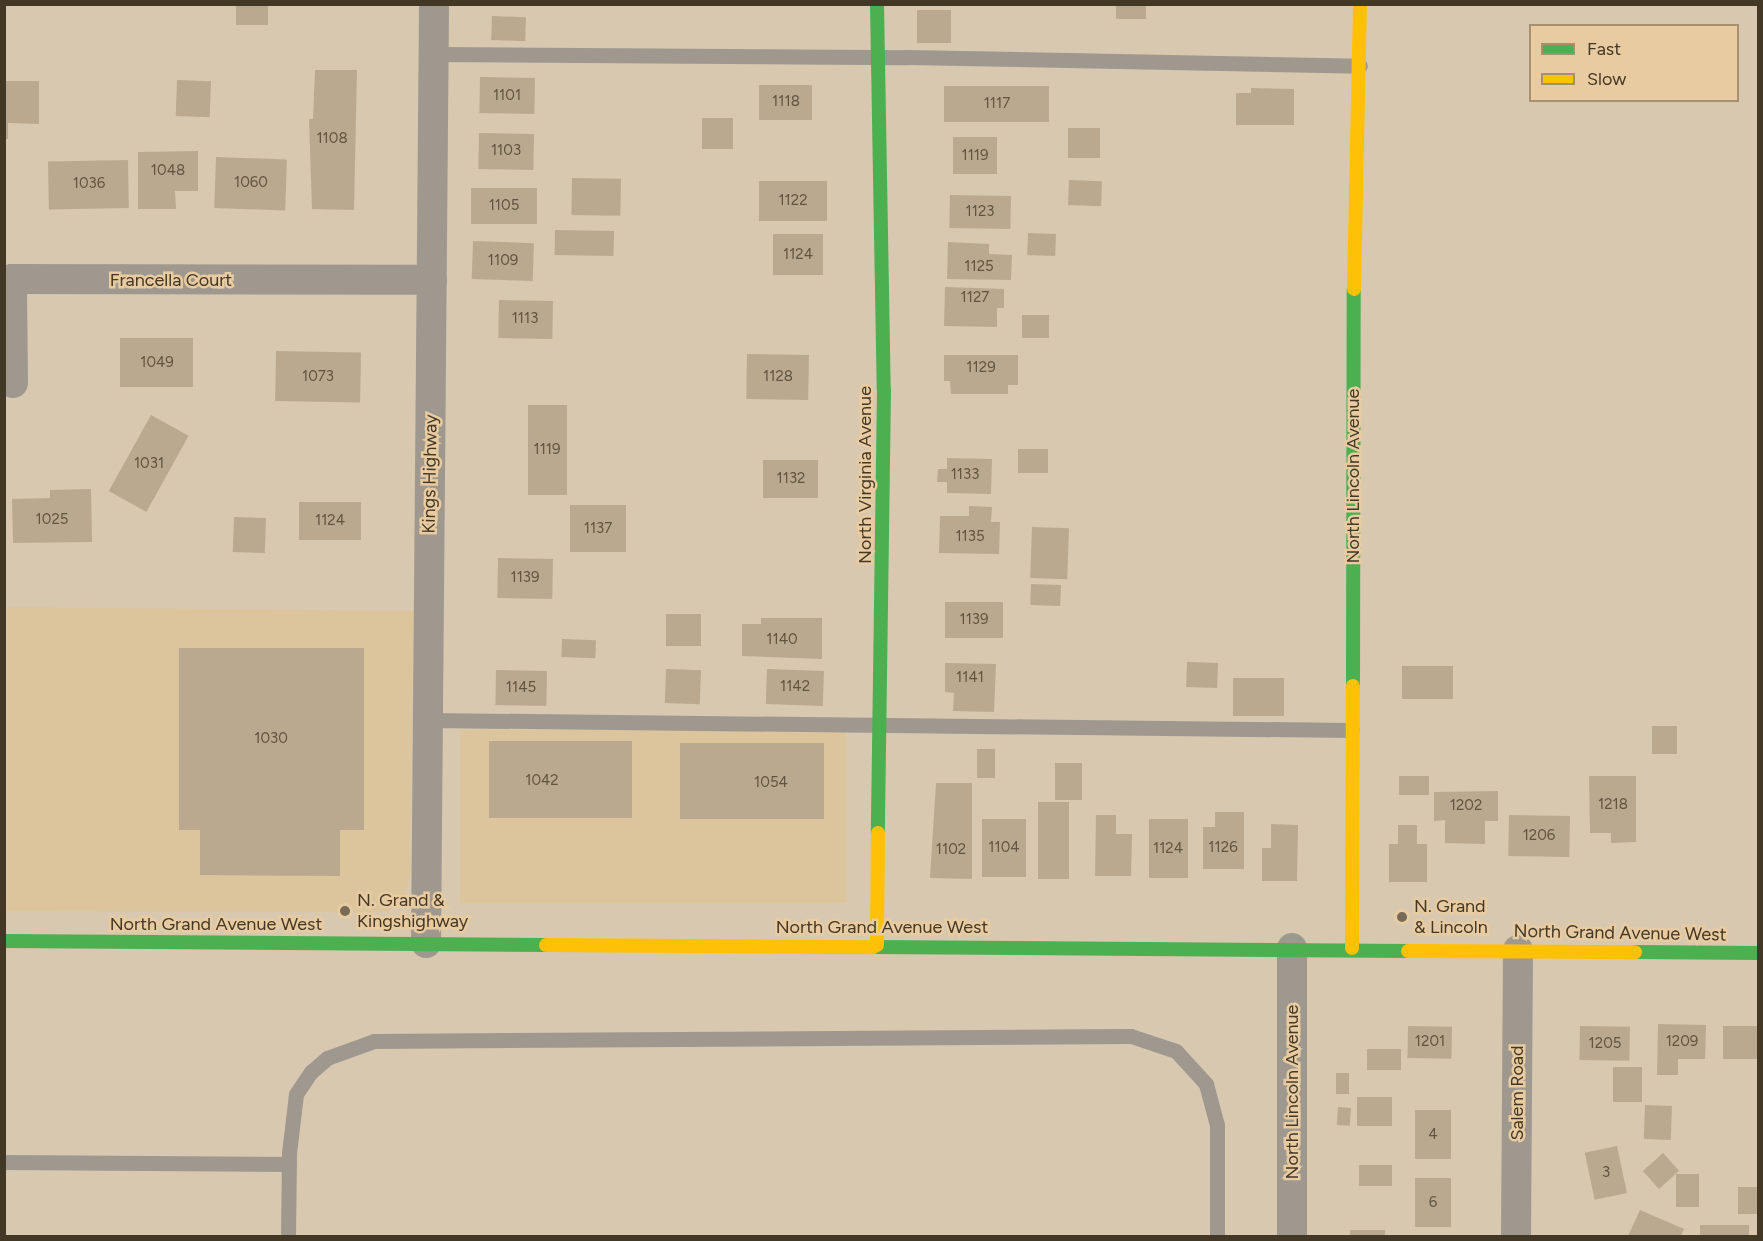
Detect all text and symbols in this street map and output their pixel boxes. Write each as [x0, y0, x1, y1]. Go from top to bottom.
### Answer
legend [1529, 24, 1739, 102]
text: Fast [1587, 38, 1621, 60]
text: Slow [1587, 68, 1626, 90]
house number: 1101 [493, 87, 521, 105]
house number: 1118 [772, 93, 800, 111]
house number: 1117 [984, 95, 1010, 113]
house number: 1108 [316, 130, 348, 148]
house number: 1103 [491, 142, 521, 160]
house number: 1119 [961, 147, 989, 165]
house number: 1048 [151, 162, 185, 180]
house number: 1060 [234, 174, 268, 192]
house number: 1036 [73, 175, 105, 193]
house number: 1122 [778, 192, 808, 210]
house number: 1105 [489, 197, 519, 215]
house number: 1123 [966, 203, 994, 221]
house number: 1124 [783, 246, 813, 264]
house number: 1109 [488, 252, 518, 270]
house number: 1125 [964, 258, 994, 276]
street label: Francella Court [110, 269, 232, 291]
house number: 1127 [961, 289, 989, 307]
house number: 1113 [512, 310, 538, 328]
house number: 1049 [140, 354, 174, 372]
house number: 1129 [966, 359, 996, 377]
house number: 1073 [302, 368, 334, 386]
house number: 1128 [763, 368, 793, 386]
street label: North Virginia Avenue [854, 386, 876, 564]
street label: North Lincoln Avenue [1342, 389, 1364, 563]
street label: Kings Highway [418, 414, 442, 534]
house number: 1119 [533, 441, 561, 459]
house number: 1031 [134, 455, 164, 473]
house number: 1133 [951, 466, 979, 484]
house number: 1132 [777, 470, 805, 488]
house number: 1025 [36, 511, 68, 529]
house number: 1124 [315, 512, 345, 530]
house number: 1137 [584, 520, 612, 538]
house number: 1135 [955, 528, 985, 546]
house number: 1139 [510, 569, 540, 587]
house number: 1139 [959, 611, 989, 629]
house number: 1140 [766, 631, 798, 649]
house number: 1141 [956, 669, 984, 687]
house number: 1142 [780, 678, 810, 696]
house number: 1145 [506, 679, 536, 697]
house number: 1030 [254, 730, 288, 748]
house number: 1042 [525, 772, 559, 790]
house number: 1054 [754, 774, 788, 792]
house number: 1218 [1598, 796, 1628, 814]
house number: 1202 [1450, 797, 1482, 815]
house number: 1206 [1523, 827, 1555, 845]
house number: 1104 [988, 839, 1020, 857]
house number: 1126 [1208, 839, 1238, 857]
house number: 1124 [1153, 840, 1183, 858]
house number: 1102 [936, 841, 966, 859]
place label: N. Grand & Kingshighway [357, 890, 468, 932]
place label: N. Grand & Lincoln [1414, 896, 1488, 938]
marker: N. Grand & Kingshighway [338, 904, 352, 918]
marker: N. Grand & Lincoln [1395, 910, 1409, 924]
street label: North Grand Avenue West [110, 913, 322, 935]
street label: North Grand Avenue West [776, 916, 988, 938]
street label: North Grand Avenue West [1514, 920, 1726, 946]
street label: North Lincoln Avenue [1281, 1005, 1303, 1179]
house number: 1201 [1415, 1033, 1445, 1051]
house number: 1209 [1666, 1033, 1698, 1051]
house number: 1205 [1589, 1035, 1621, 1053]
street label: Salem Road [1506, 1045, 1528, 1141]
house number: 4 [1428, 1126, 1438, 1144]
house number: 3 [1602, 1164, 1610, 1182]
house number: 6 [1429, 1194, 1437, 1212]

